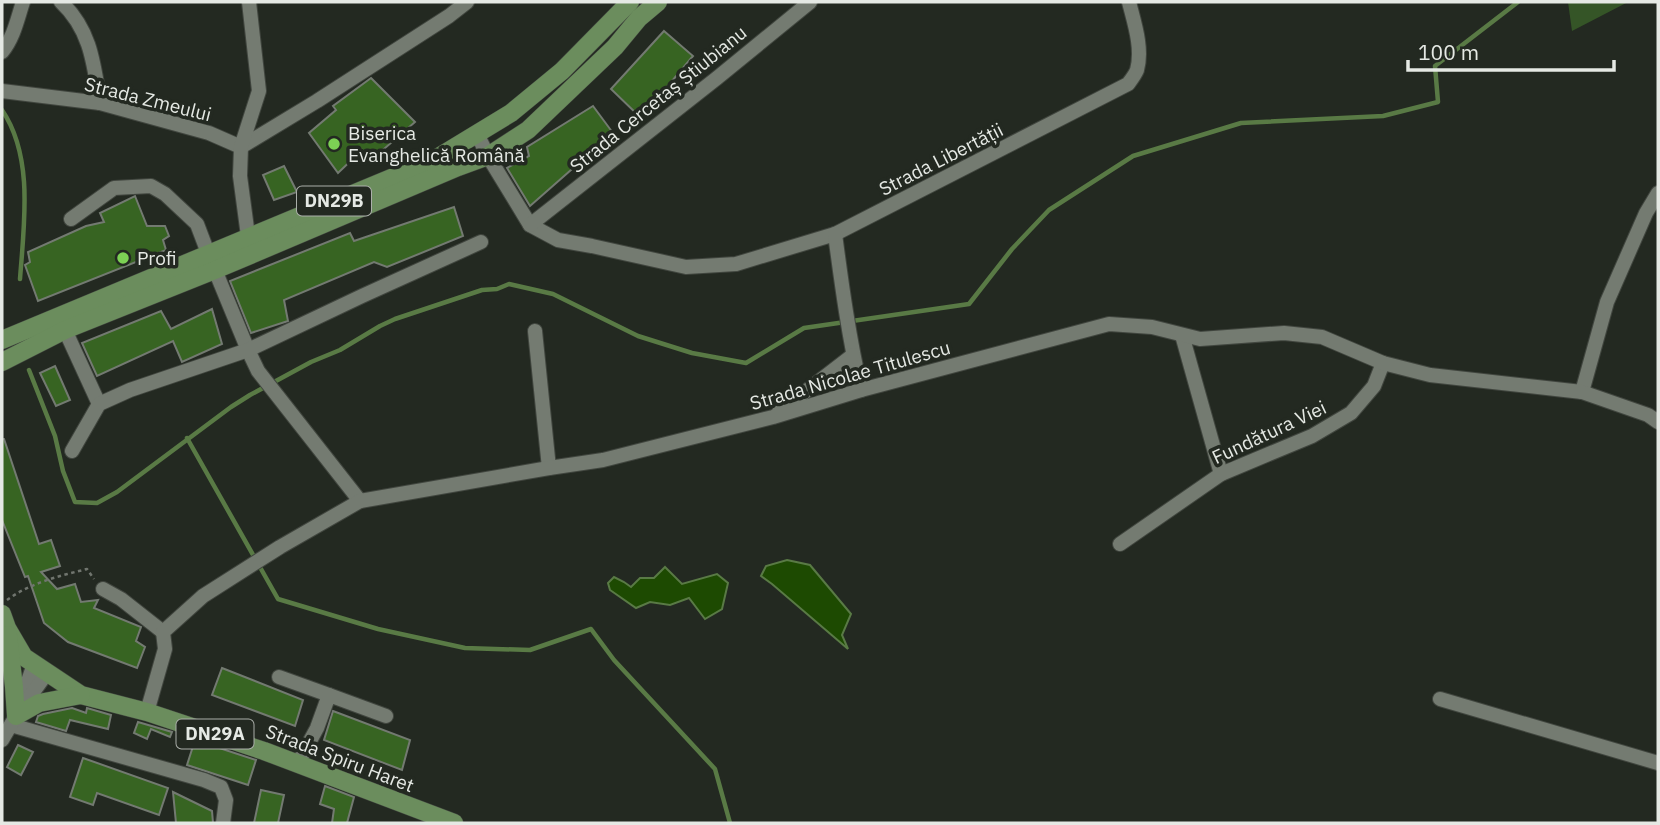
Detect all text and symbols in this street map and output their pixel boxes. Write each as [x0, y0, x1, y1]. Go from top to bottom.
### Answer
street label: Strada Cercetaș Știubianu [565, 20, 751, 178]
scale bar [1408, 28, 1614, 72]
text: 100 m [1418, 38, 1479, 66]
street label: Strada Zmeului [82, 72, 214, 126]
street label: Strada Libertății [875, 117, 1007, 201]
place label: Biserica Evanghelică Română [348, 121, 525, 167]
marker: Biserica Evanghelică Română [326, 136, 342, 152]
road number: DN29B [297, 186, 371, 216]
place label: Profi [137, 246, 177, 270]
marker: Profi [115, 250, 131, 266]
street label: Strada Nicolae Titulescu [747, 335, 953, 415]
street label: Fundătura Viei [1208, 395, 1330, 469]
street label: Strada Spiru Haret [262, 719, 418, 797]
road number: DN29A [176, 720, 254, 748]

